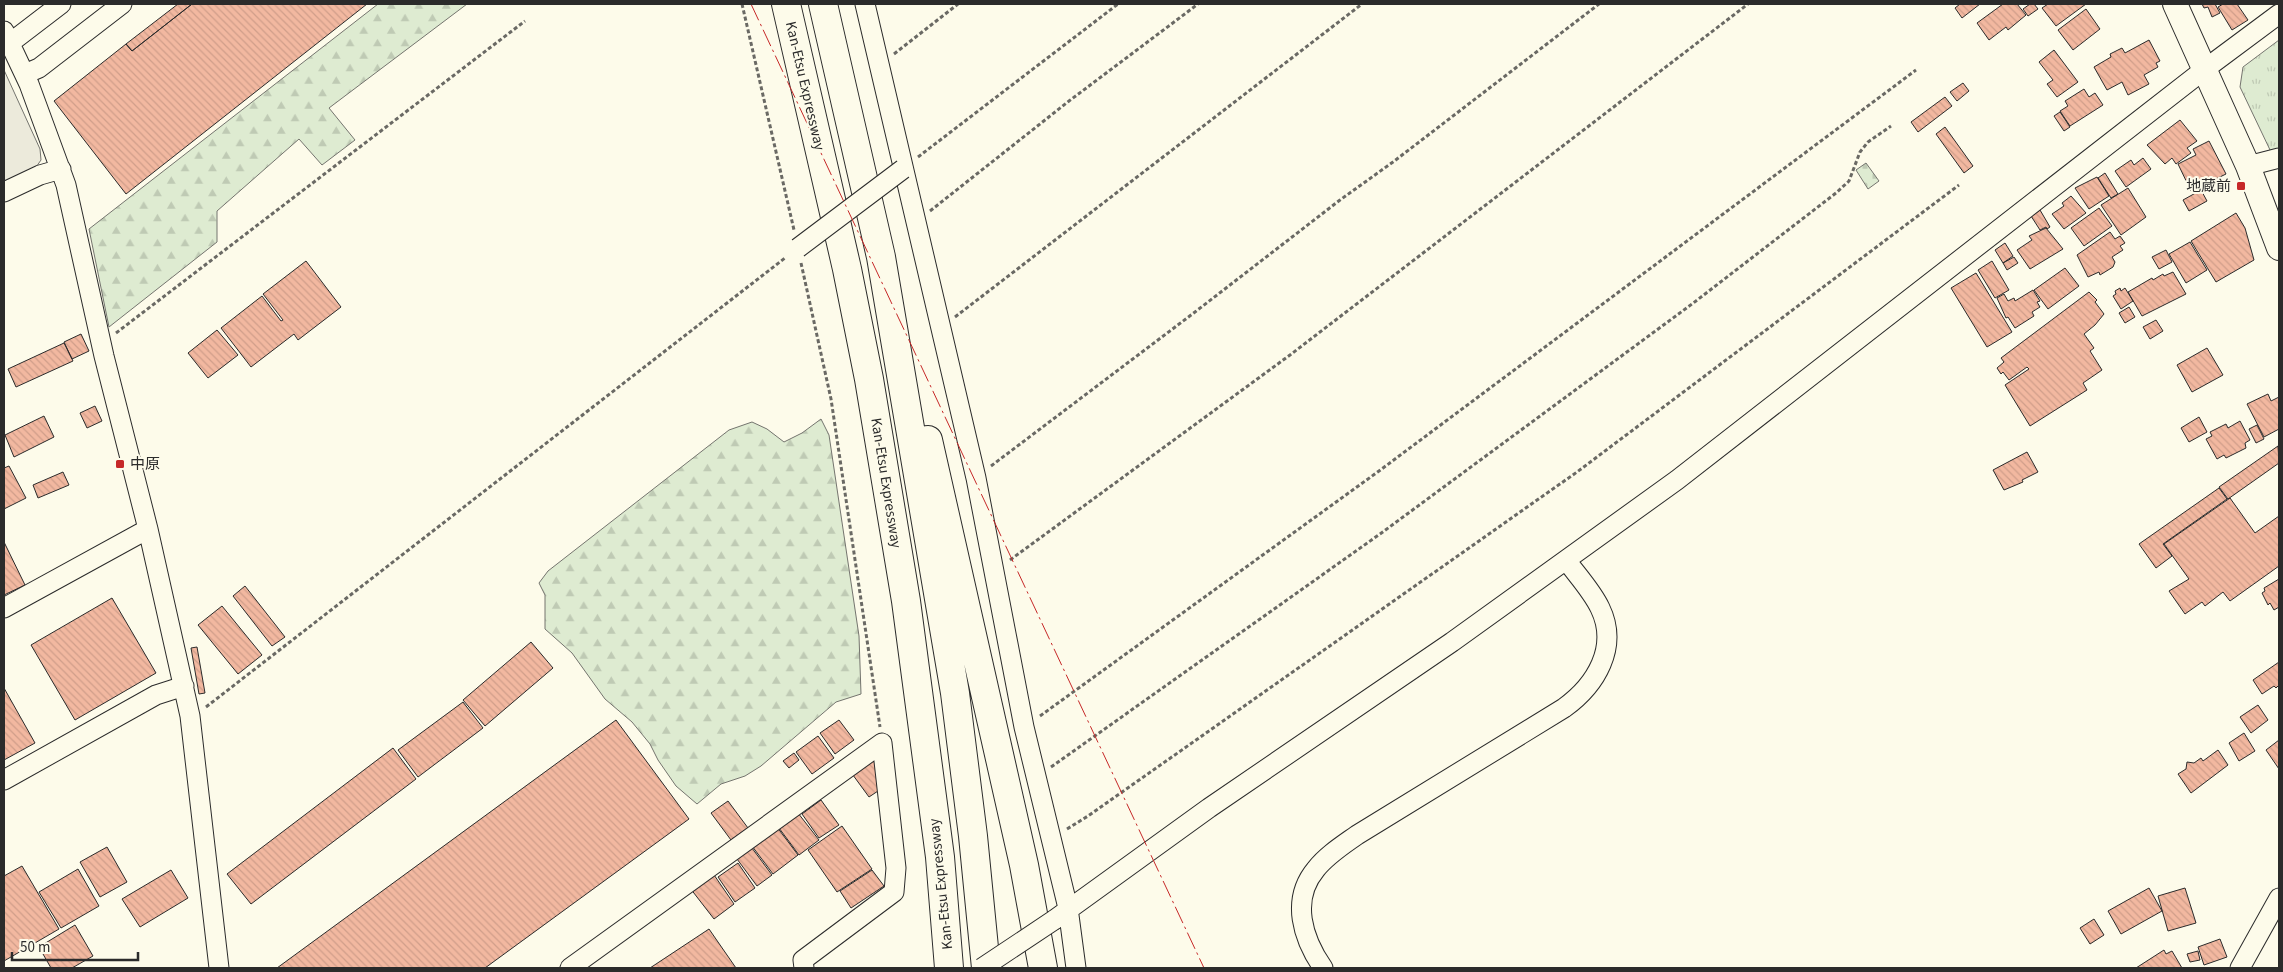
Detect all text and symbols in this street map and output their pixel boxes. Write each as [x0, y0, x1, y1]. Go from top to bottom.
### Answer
street label: Kan-Etsu Expressway [780, 19, 830, 153]
place label: 地蔵前 [2186, 176, 2231, 197]
marker: 地蔵前 [2235, 180, 2247, 192]
street label: Kan-Etsu Expressway [865, 416, 907, 550]
place label: 中原 [130, 454, 160, 475]
marker: 中原 [114, 458, 126, 470]
street label: Kan-Etsu Expressway [924, 817, 958, 951]
scale bar [12, 930, 139, 962]
text: 50 m [20, 937, 50, 958]

